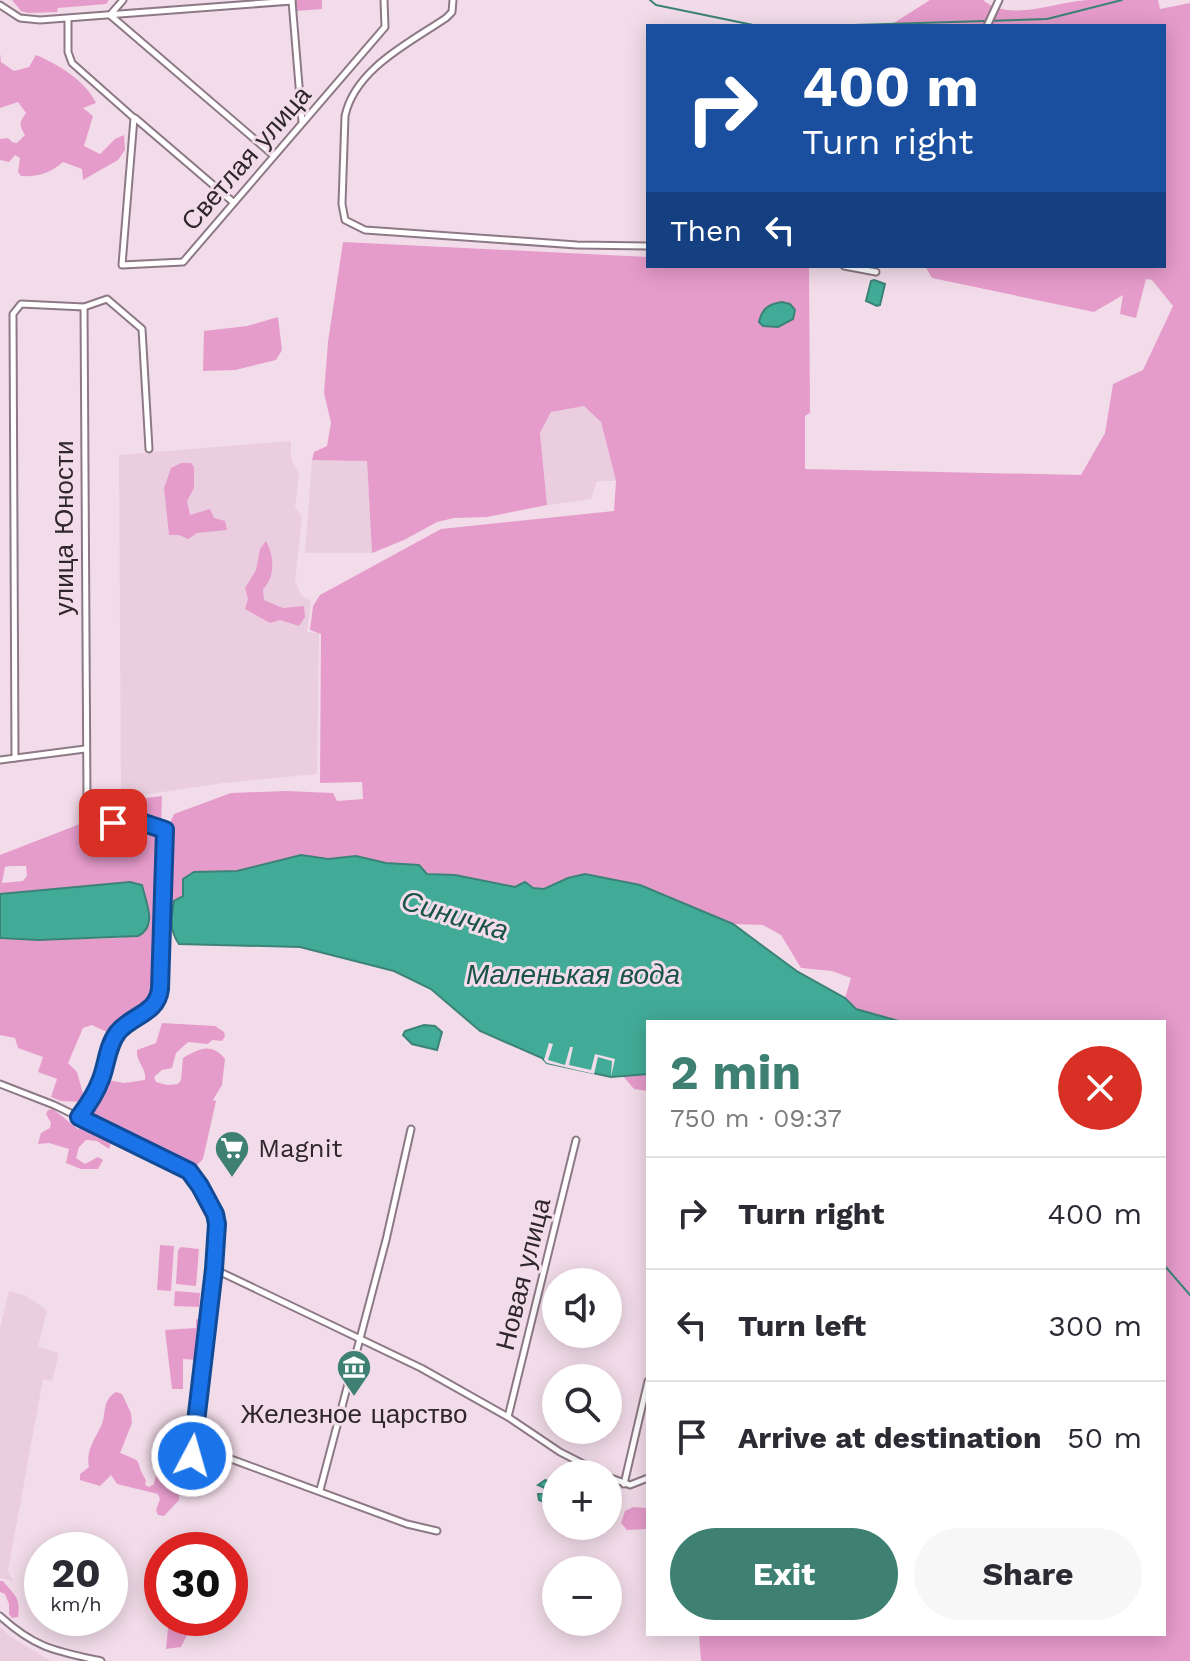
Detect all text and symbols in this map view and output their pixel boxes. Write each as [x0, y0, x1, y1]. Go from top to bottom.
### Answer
text: 400 m [802, 54, 979, 120]
icon: right [670, 56, 774, 160]
street label: Светлая улица [175, 79, 317, 236]
text: Turn right [802, 121, 973, 163]
icon: left [758, 208, 802, 252]
text: Then [670, 213, 742, 248]
street label: улица Юности [49, 441, 79, 615]
pin [79, 789, 147, 857]
icon: arrive [91, 801, 135, 845]
water label: Синичка [397, 884, 512, 947]
water label: Маленькая вода [466, 958, 680, 991]
text: 2 min [670, 1044, 801, 1101]
button: close [1058, 1046, 1142, 1130]
text: 750 m · 09:37 [670, 1103, 842, 1133]
supermarket icon: Magnit [213, 1129, 251, 1179]
place label: Magnit [258, 1133, 343, 1163]
icon: right [670, 1191, 714, 1235]
street label: Новая улица [490, 1194, 557, 1353]
text: Turn right [738, 1196, 884, 1231]
text: 400 m [1048, 1196, 1142, 1231]
map controls [542, 1268, 622, 1636]
button: sound [542, 1268, 622, 1348]
icon: left [670, 1303, 714, 1347]
text: Turn left [738, 1308, 866, 1343]
text: 300 m [1048, 1308, 1142, 1343]
museum icon: Железное царство [335, 1348, 373, 1398]
button: search [542, 1364, 622, 1444]
place label: Железное царство [240, 1399, 468, 1429]
position arrow [150, 1414, 234, 1498]
icon: arrive [670, 1415, 714, 1459]
text: Arrive at destination [738, 1420, 1042, 1455]
text: 50 m [1067, 1420, 1142, 1455]
button: + [542, 1460, 622, 1540]
button: Exit [670, 1528, 898, 1620]
button: Share [914, 1528, 1142, 1620]
speed limit sign: 30 [144, 1532, 248, 1636]
text: 20 [51, 1550, 101, 1597]
button: − [542, 1556, 622, 1636]
text: km/h [50, 1592, 102, 1616]

